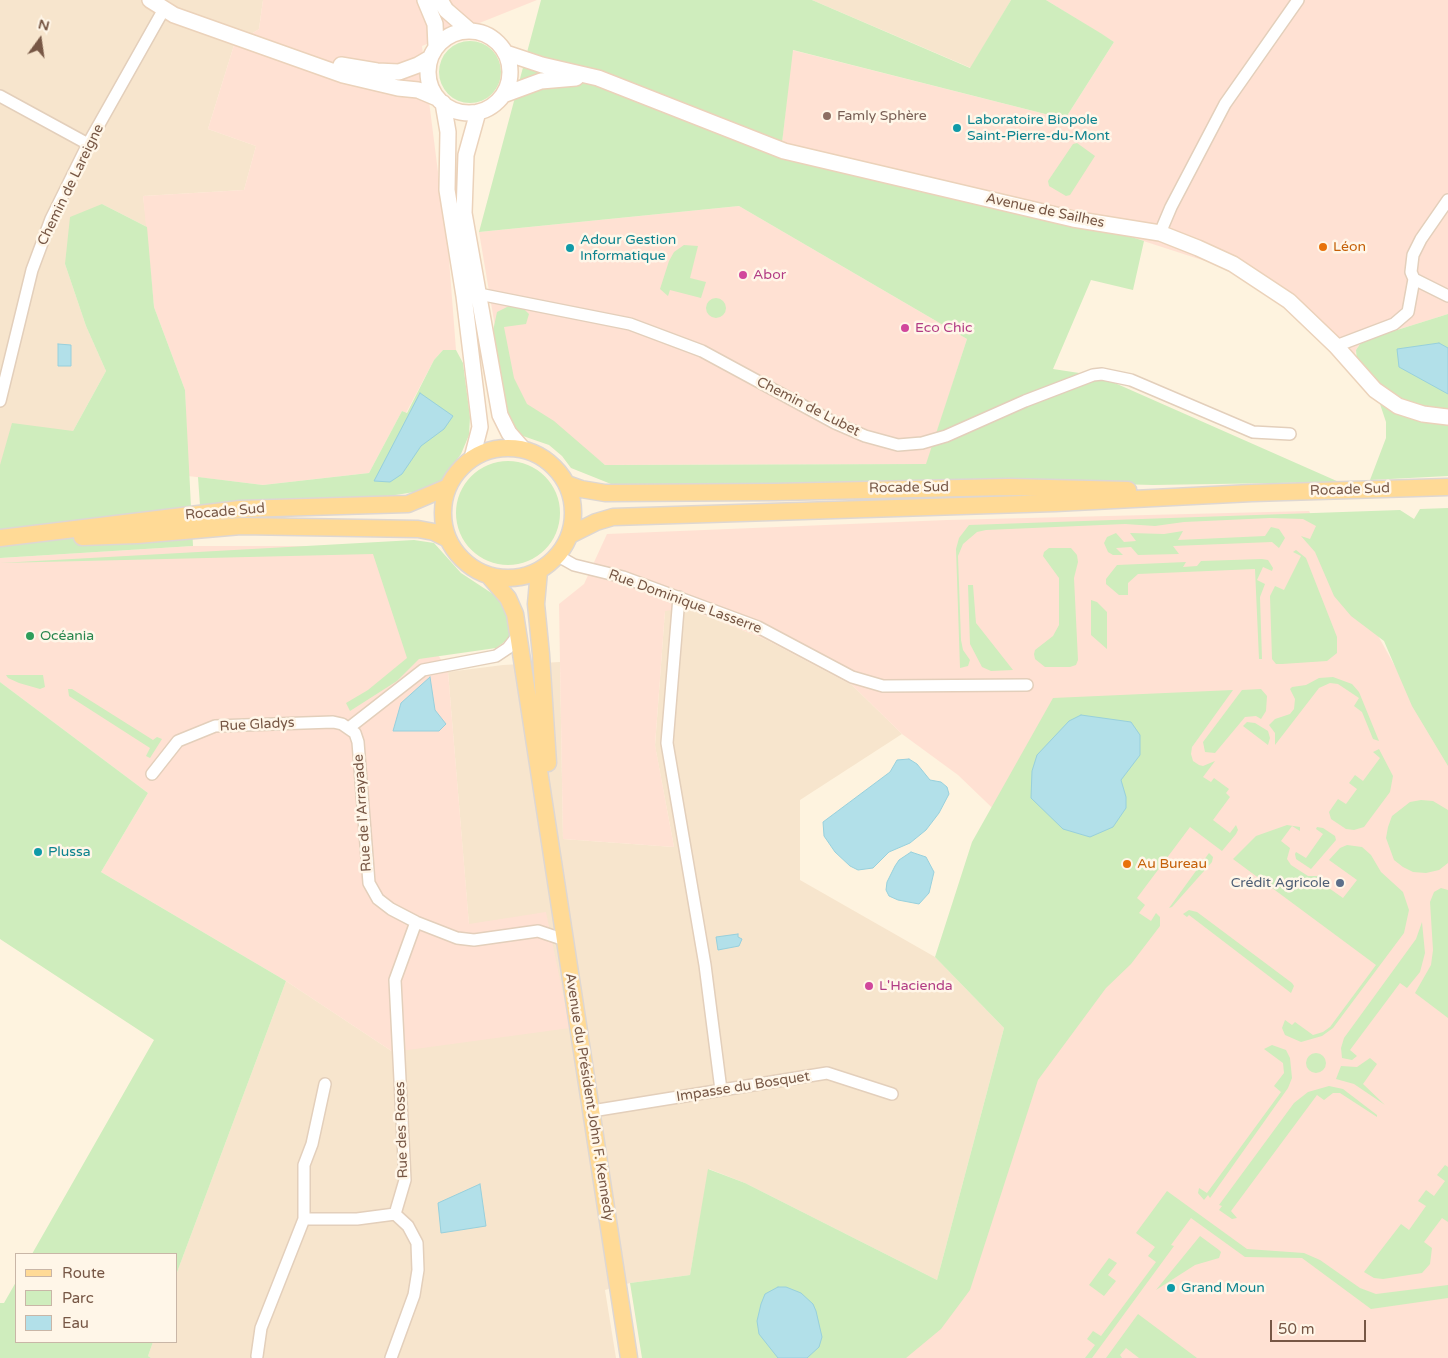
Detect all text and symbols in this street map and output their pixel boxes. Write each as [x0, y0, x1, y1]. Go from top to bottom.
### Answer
north arrow [15, 15, 65, 65]
text: N [36, 15, 51, 35]
place label: Famly Sphère [837, 108, 927, 124]
marker: Famly Sphère [821, 110, 833, 122]
place label: Laboratoire Biopole Saint-Pierre-du-Mont [967, 112, 1110, 144]
street label: Chemin de Lareigne [34, 122, 108, 248]
marker: Laboratoire Biopole Saint-Pierre-du-Mont [951, 122, 963, 134]
street label: Avenue de Sailhes [984, 190, 1106, 232]
place label: Adour Gestion Informatique [580, 232, 676, 264]
place label: Léon [1333, 239, 1366, 255]
marker: Léon [1317, 241, 1329, 253]
marker: Adour Gestion Informatique [564, 242, 576, 254]
place label: Abor [753, 267, 786, 283]
marker: Abor [737, 269, 749, 281]
place label: Eco Chic [915, 320, 972, 336]
marker: Eco Chic [899, 322, 911, 334]
street label: Chemin de Lubet [753, 374, 863, 440]
street label: Rocade Sud [869, 479, 949, 497]
street label: Rocade Sud [1310, 480, 1390, 500]
street label: Rocade Sud [184, 500, 266, 524]
street label: Rue Dominique Lasserre [606, 566, 764, 638]
place label: Océania [40, 628, 94, 644]
marker: Océania [24, 630, 36, 642]
street label: Rue Gladys [219, 715, 295, 735]
street label: Rue de l'Arrayade [351, 754, 375, 872]
place label: Plussa [48, 844, 91, 860]
marker: Plussa [32, 846, 44, 858]
place label: Au Bureau [1137, 856, 1207, 872]
marker: Au Bureau [1121, 858, 1133, 870]
place label: Crédit Agricole [1231, 875, 1330, 891]
marker: Crédit Agricole [1334, 877, 1346, 889]
street label: Avenue du Président John F. Kennedy [561, 972, 617, 1222]
place label: L'Hacienda [879, 978, 953, 994]
marker: L'Hacienda [863, 980, 875, 992]
street label: Impasse du Bosquet [675, 1068, 811, 1106]
street label: Rue des Roses [392, 1081, 412, 1179]
legend [15, 1253, 178, 1343]
text: Route [62, 1264, 105, 1282]
place label: Grand Moun [1181, 1280, 1265, 1296]
marker: Grand Moun [1165, 1282, 1177, 1294]
text: Parc [62, 1289, 94, 1307]
scale bar [1273, 1310, 1369, 1342]
text: Eau [62, 1314, 89, 1332]
text: 50 m [1278, 1320, 1315, 1338]

